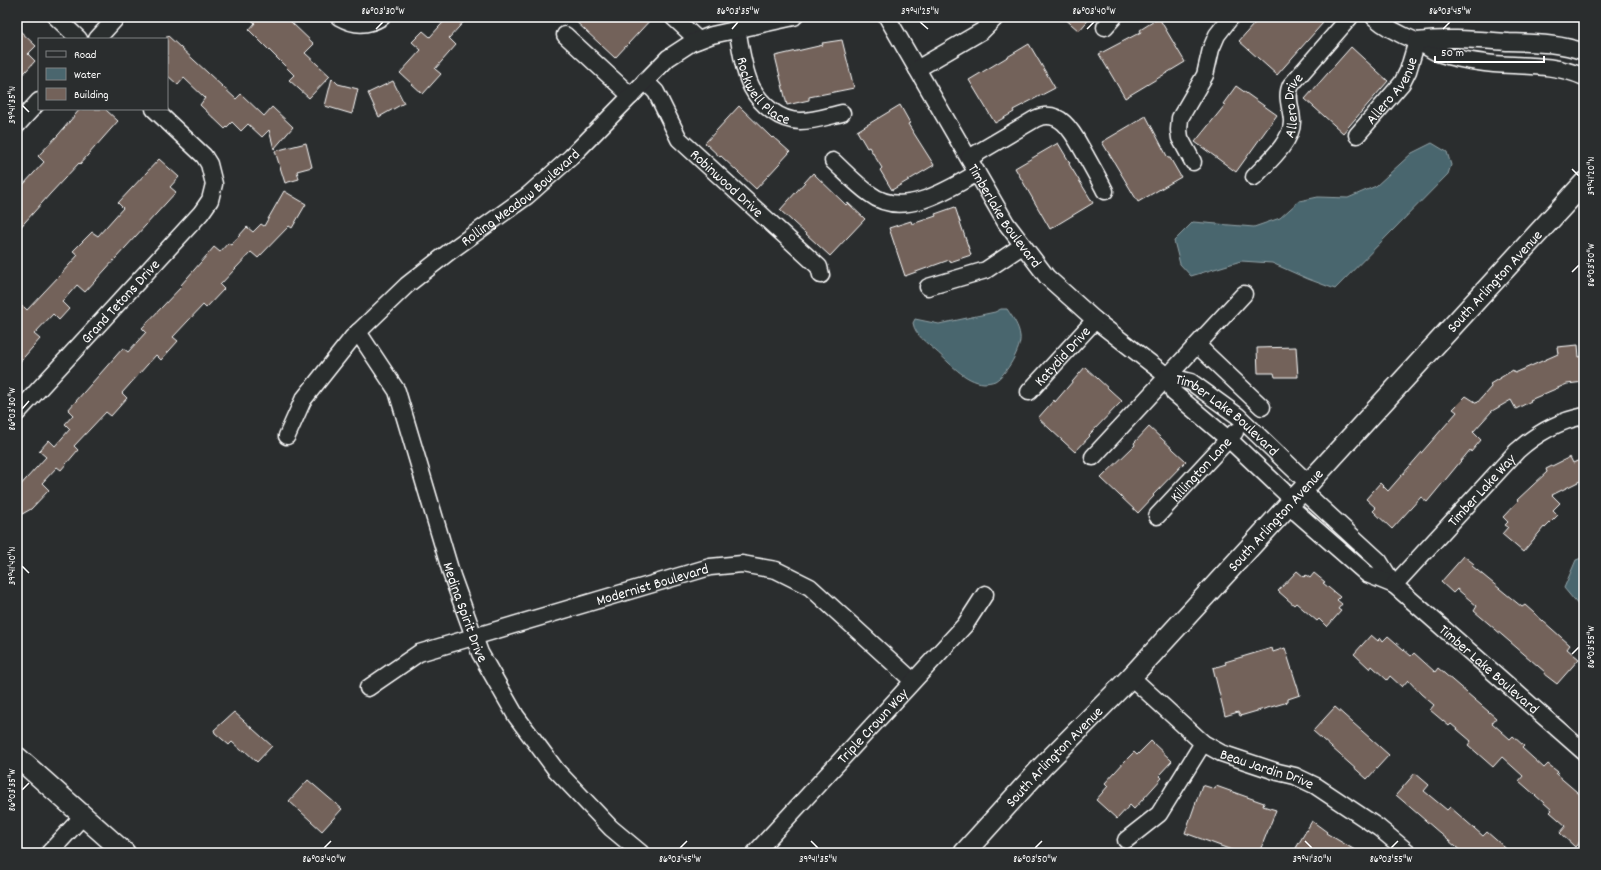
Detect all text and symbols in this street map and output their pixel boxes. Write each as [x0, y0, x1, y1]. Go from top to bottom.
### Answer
text: 86°03'30"W [361, 5, 405, 19]
text: 86°03'35"W [717, 5, 759, 19]
text: 39°41'25"N [901, 5, 939, 19]
text: 86°03'40"W [1073, 5, 1116, 19]
text: 86°03'45"W [1429, 5, 1471, 19]
legend [38, 38, 168, 110]
scale bar [1435, 38, 1544, 64]
text: 50 m [1441, 45, 1464, 62]
text: Road [74, 47, 96, 64]
street label: Allero Avenue [1362, 54, 1425, 130]
street label: Rockwell Place [729, 55, 793, 132]
text: Water [74, 67, 101, 84]
street label: Allero Drive [1280, 69, 1310, 142]
text: 39°41'35"N [6, 86, 20, 124]
text: Building [74, 87, 109, 104]
street label: Rolling Meadow Boulevard [457, 145, 586, 253]
street label: Robinwood Drive [684, 145, 768, 224]
text: 39°41'20"N [1585, 157, 1599, 195]
street label: Timberlake Boulevard [961, 160, 1046, 274]
street label: South Arlington Avenue [1443, 226, 1549, 339]
text: 86°03'50"W [1585, 243, 1599, 287]
street label: Grand Tetons Drive [77, 255, 166, 350]
street label: Katydid Drive [1030, 322, 1097, 392]
street label: Timber Lake Boulevard [1173, 369, 1283, 462]
text: 86°03'30"W [6, 387, 20, 431]
street label: Killington Lane [1166, 432, 1238, 508]
street label: Timber Lake Way [1443, 449, 1523, 533]
street label: South Arlington Avenue [1224, 464, 1330, 578]
text: 39°41'40"N [6, 547, 20, 585]
street label: Modernist Boulevard [594, 559, 712, 613]
street label: Medina Spirit Drive [435, 560, 492, 668]
street label: Timber Lake Boulevard [1433, 620, 1543, 721]
text: 86°03'55"W [1585, 625, 1599, 668]
street label: Triple Crown Way [833, 684, 915, 770]
street label: South Arlington Avenue [1001, 702, 1109, 813]
street label: Beau Jardin Drive [1217, 744, 1317, 797]
text: 86°03'35"W [6, 769, 20, 811]
text: 86°03'40"W [303, 853, 346, 867]
text: 86°03'45"W [659, 853, 701, 867]
text: 39°41'35"N [799, 853, 837, 867]
text: 86°03'50"W [1013, 853, 1057, 867]
text: 39°41'30"N [1293, 853, 1332, 867]
text: 86°03'55"W [1370, 853, 1413, 867]

